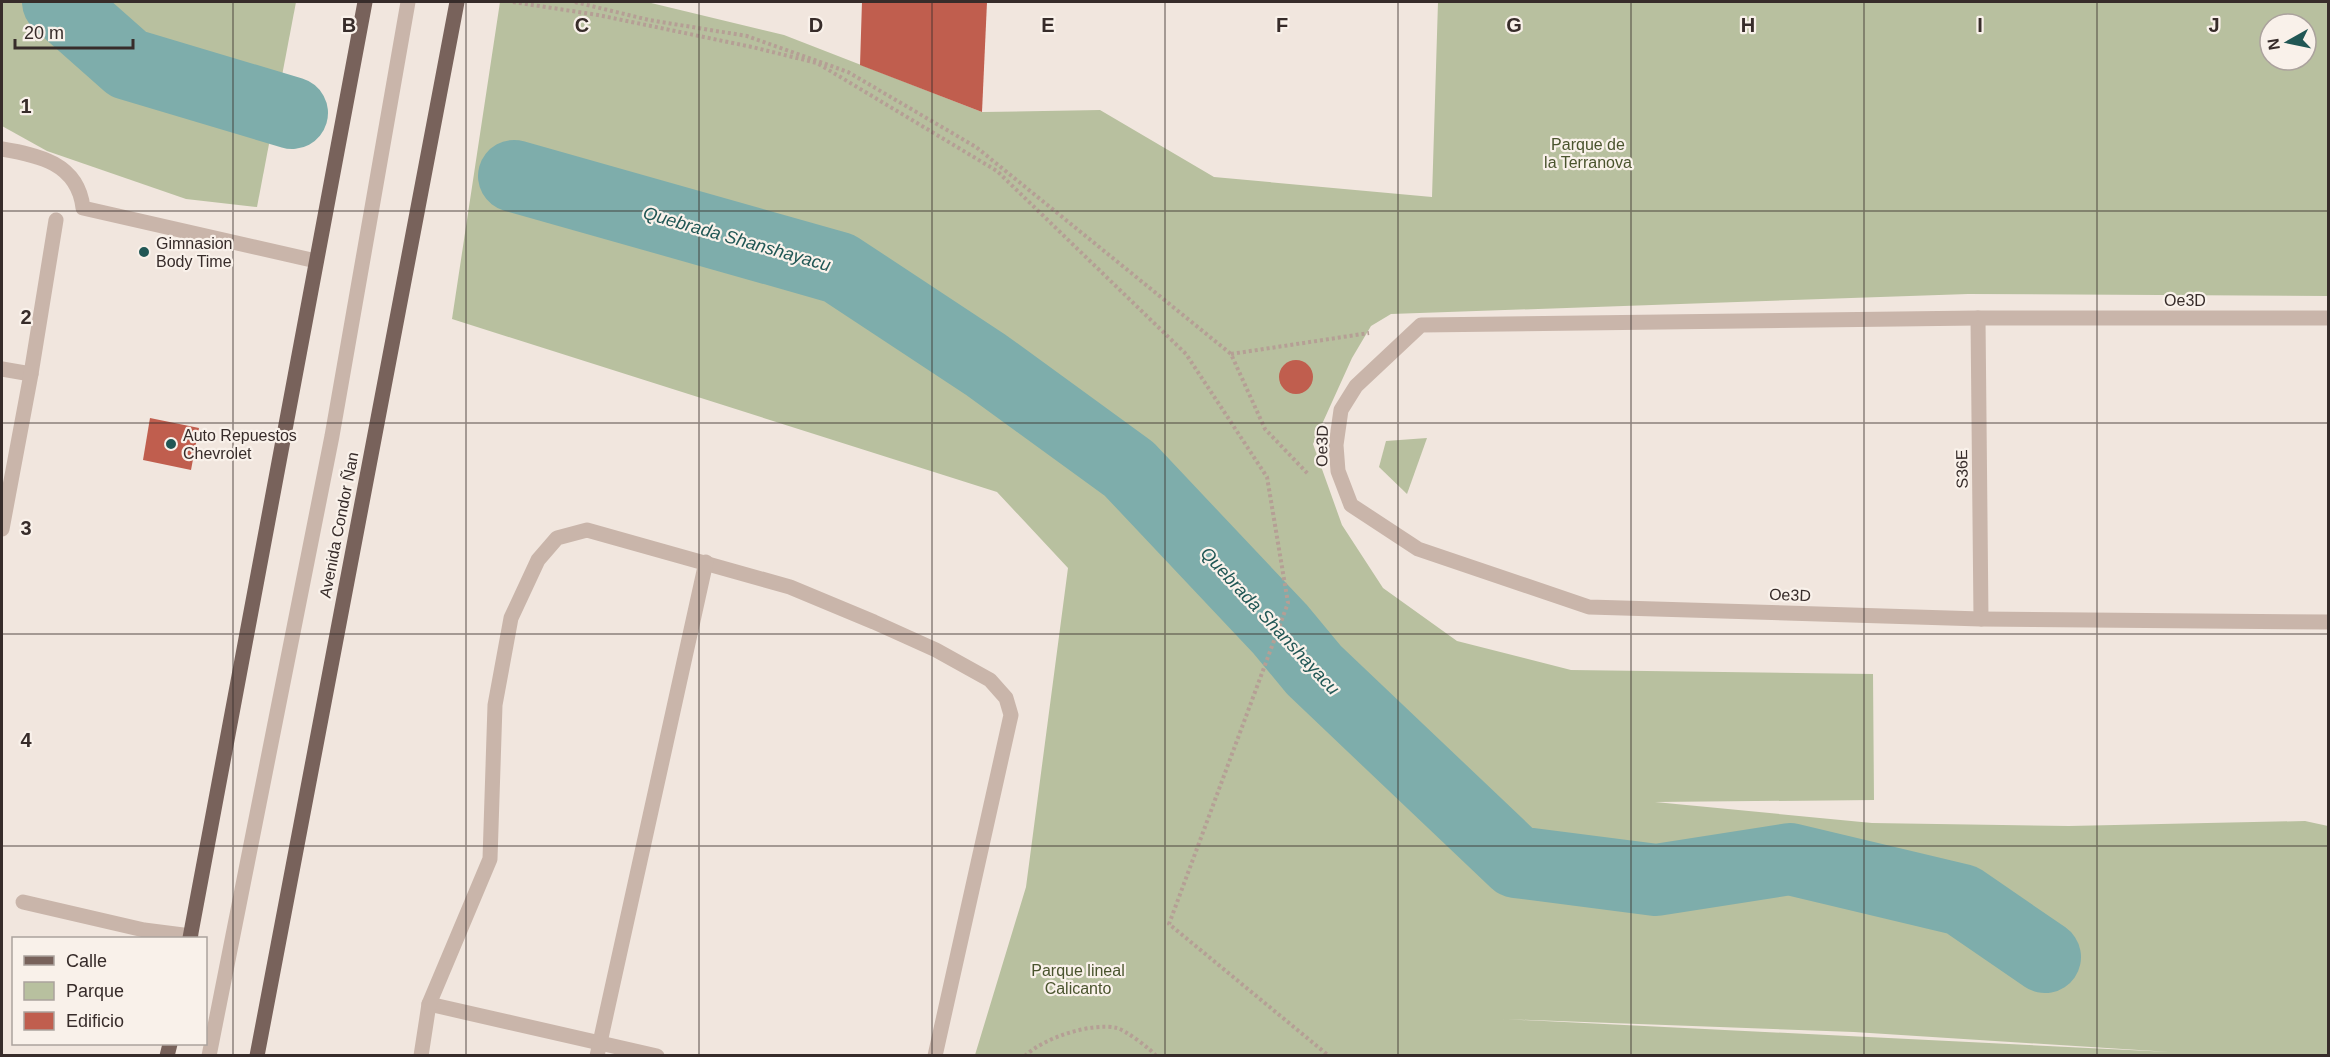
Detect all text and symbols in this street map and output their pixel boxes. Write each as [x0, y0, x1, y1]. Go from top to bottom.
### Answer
scale bar [15, 12, 134, 50]
north arrow [2258, 12, 2318, 72]
text: B [342, 14, 356, 36]
text: C [575, 14, 589, 36]
text: D [809, 14, 823, 36]
text: E [1041, 14, 1055, 36]
text: F [1276, 14, 1288, 36]
text: G [1506, 14, 1522, 36]
text: H [1741, 14, 1755, 36]
text: I [1977, 14, 1983, 36]
text: J [2208, 14, 2220, 36]
text: 20 m [24, 23, 64, 43]
text: N [2264, 37, 2283, 51]
text: 1 [20, 95, 32, 117]
park label: Parque de la Terranova [1544, 136, 1632, 171]
water label: Quebrada Shanshayacu [641, 203, 833, 275]
place label: Gimnasion Body Time [156, 235, 232, 270]
marker: Gimnasion Body Time [137, 245, 151, 259]
street label: Oe3D [2164, 292, 2206, 309]
text: 2 [20, 306, 32, 328]
street label: Oe3D [1313, 425, 1331, 467]
place label: Auto Repuestos Chevrolet [183, 427, 297, 462]
marker: Auto Repuestos Chevrolet [164, 437, 178, 451]
street label: S36E [1953, 449, 1971, 489]
street label: Avenida Condor Ñan [315, 450, 361, 599]
text: 3 [20, 517, 32, 539]
water label: Quebrada Shanshayacu [1196, 543, 1344, 699]
street label: Oe3D [1769, 586, 1811, 604]
text: 4 [20, 729, 32, 751]
legend [12, 937, 207, 1045]
text: Calle [66, 951, 107, 971]
park label: Parque lineal Calicanto [1031, 962, 1125, 997]
text: Parque [66, 981, 124, 1001]
text: Edificio [66, 1011, 124, 1031]

